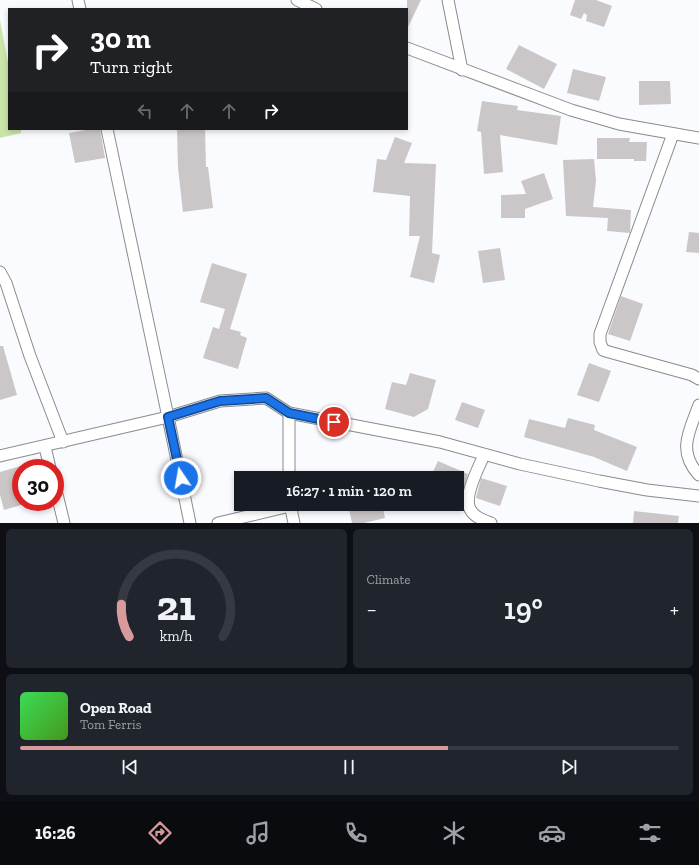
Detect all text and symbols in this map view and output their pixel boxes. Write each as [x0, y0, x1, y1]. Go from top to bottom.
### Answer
text: 30 m [90, 22, 151, 55]
icon: right [24, 24, 76, 76]
text: Turn right [90, 56, 172, 78]
icon: left [134, 100, 156, 122]
icon: ahead [176, 100, 198, 122]
icon: ahead [218, 100, 240, 122]
icon: right [260, 100, 282, 122]
pin [317, 405, 351, 439]
icon: arrive [323, 411, 345, 433]
position arrow [160, 457, 202, 499]
speed limit sign: 30 [12, 459, 64, 511]
text: 16:27 · 1 min · 120 m [286, 482, 412, 500]
text: Climate [367, 572, 410, 587]
text: 21 [157, 580, 196, 630]
text: 19° [504, 591, 543, 627]
text: − [367, 596, 377, 623]
text: + [670, 596, 679, 623]
text: km/h [160, 627, 193, 644]
text: Open Road [80, 699, 152, 717]
text: Tom Ferris [80, 717, 141, 732]
icon: previous [119, 756, 141, 778]
icon: pause [338, 756, 360, 778]
icon: next [558, 756, 580, 778]
icon: directions [146, 819, 174, 847]
icon: music [244, 819, 272, 847]
icon: phone [342, 819, 370, 847]
icon: climate [440, 819, 468, 847]
icon: car [538, 819, 566, 847]
icon: filters [636, 819, 664, 847]
text: 16:26 [35, 822, 76, 844]

